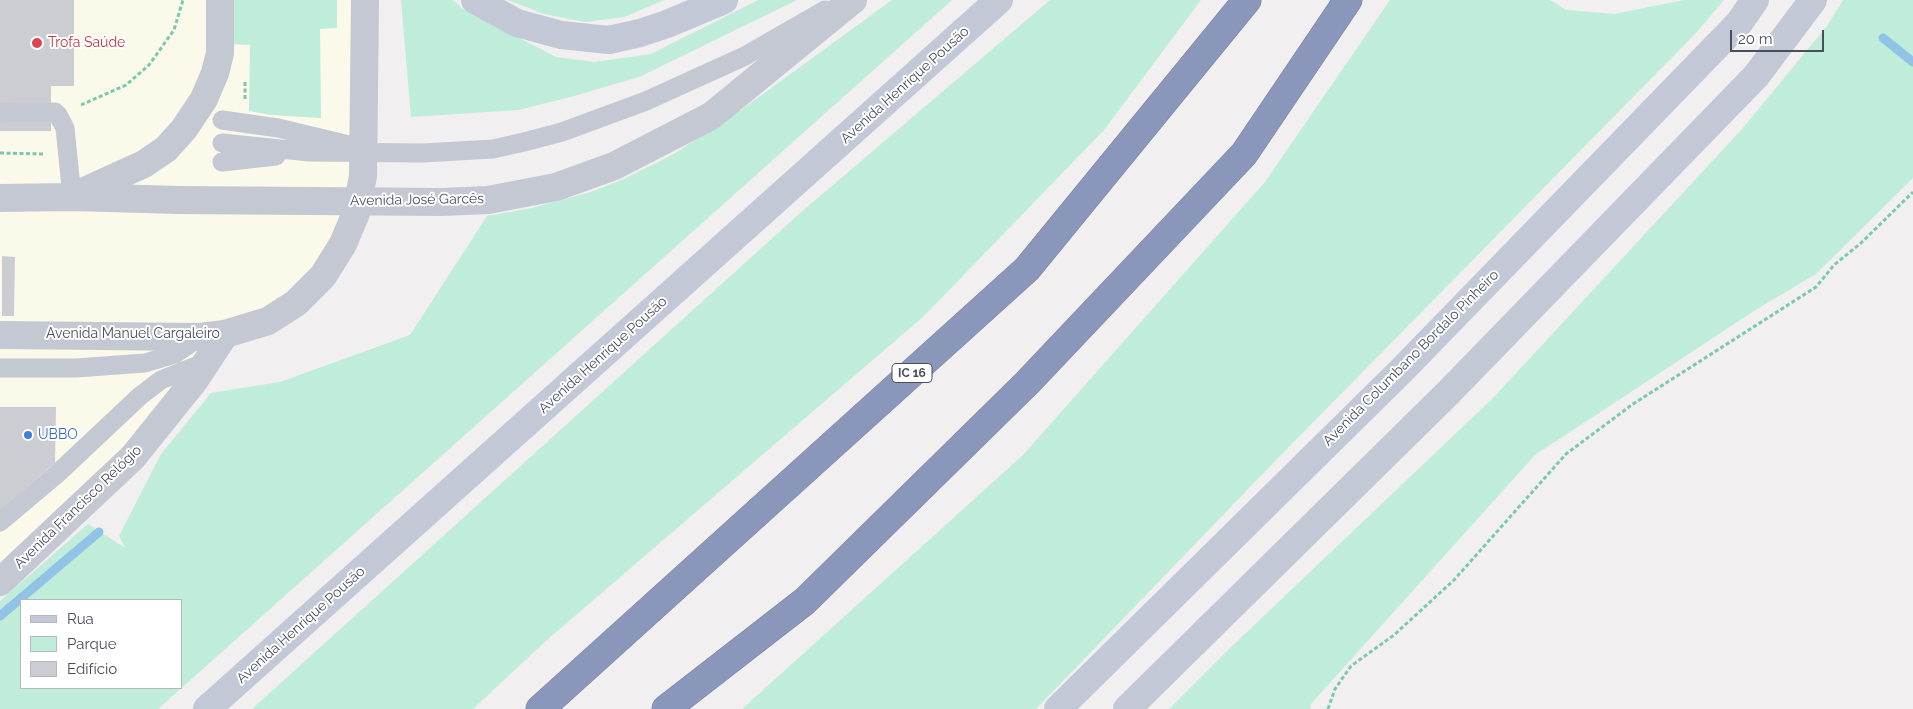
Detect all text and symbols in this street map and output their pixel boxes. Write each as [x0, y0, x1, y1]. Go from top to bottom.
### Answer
scale bar [1733, 20, 1827, 52]
street label: Avenida Henrique Pousão [837, 23, 973, 147]
text: 20 m [1738, 30, 1773, 48]
place label: Trofa Saúde [48, 35, 125, 51]
marker: Trofa Saúde [30, 36, 44, 50]
street label: Avenida José Garcês [350, 190, 484, 210]
street label: Avenida Columbano Bordalo Pinheiro [1320, 267, 1502, 449]
street label: Avenida Henrique Pousão [535, 293, 671, 417]
street label: Avenida Manuel Cargaleiro [46, 326, 220, 342]
road number: IC 16 [892, 363, 932, 382]
place label: UBBO [38, 427, 78, 443]
marker: UBBO [22, 429, 34, 441]
street label: Avenida Francisco Relógio [11, 442, 145, 572]
street label: Avenida Henrique Pousão [233, 563, 369, 687]
legend [20, 599, 182, 689]
text: Rua [67, 610, 94, 628]
text: Parque [67, 635, 116, 653]
text: Edifício [67, 660, 117, 678]

